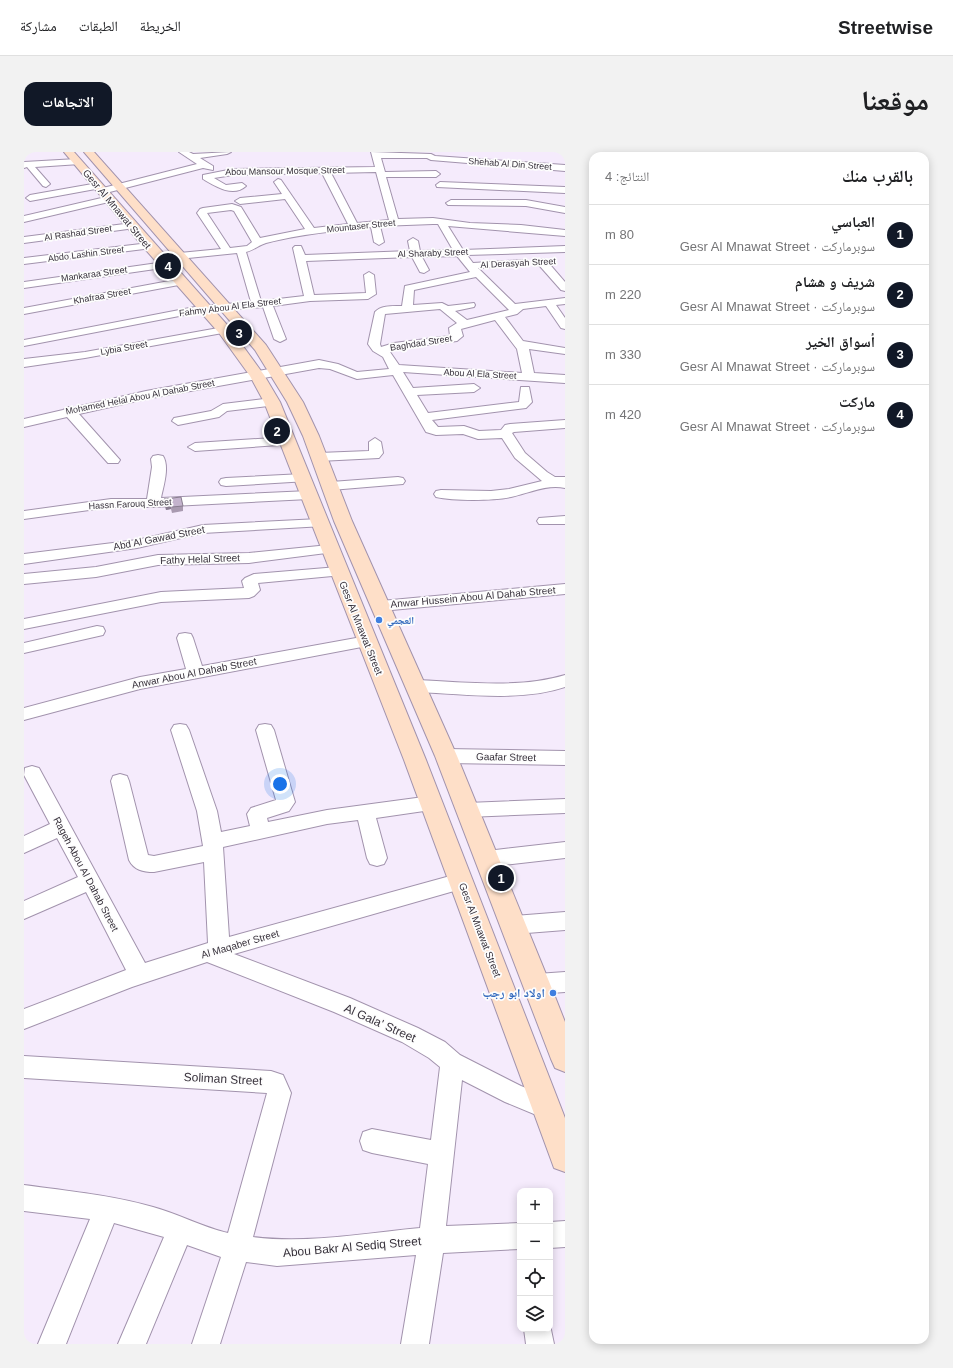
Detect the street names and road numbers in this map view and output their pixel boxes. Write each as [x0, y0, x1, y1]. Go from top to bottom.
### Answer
street label: Shehab Al Din Street [468, 156, 553, 172]
street label: Abou Mansour Mosque Street [225, 165, 345, 177]
street label: Gesr Al Mnawat Street [81, 167, 154, 251]
street label: Mountaser Street [326, 217, 396, 235]
street label: Al Rashad Street [44, 223, 113, 243]
street label: Abdo Lashin Street [47, 244, 125, 264]
street label: Al Sharaby Street [398, 247, 469, 259]
street label: Al Derasyah Street [480, 256, 556, 270]
street label: Mankaraa Street [60, 264, 128, 284]
street label: Khafraa Street [73, 286, 132, 306]
street label: Fahmy Abou Al Ela Street [178, 296, 282, 318]
street label: Baghdad Street [389, 333, 453, 353]
street label: Lybia Street [100, 339, 149, 357]
street label: Abou Al Ela Street [443, 367, 517, 381]
street label: Mohamed Helal Abou Al Dahab Street [65, 378, 216, 416]
street label: Hassn Farouq Street [88, 497, 172, 511]
street label: Abd Al Gawad Street [112, 524, 206, 552]
street label: Fathy Helal Street [160, 552, 240, 566]
street label: Gesr Al Mnawat Street [337, 580, 385, 677]
street label: Anwar Hussein Abou Al Dahab Street [390, 584, 556, 610]
street label: Anwar Abou Al Dahab Street [131, 655, 257, 690]
street label: Gaafar Street [476, 751, 536, 763]
street label: Rageh Abou Al Dahab Street [51, 815, 121, 933]
street label: Gesr Al Mnawat Street [457, 881, 503, 979]
street label: Al Maqaber Street [200, 928, 280, 960]
street label: Al Gala' Street [342, 1001, 419, 1045]
street label: Soliman Street [183, 1070, 263, 1088]
street label: Abou Bakr Al Sediq Street [282, 1234, 422, 1260]

